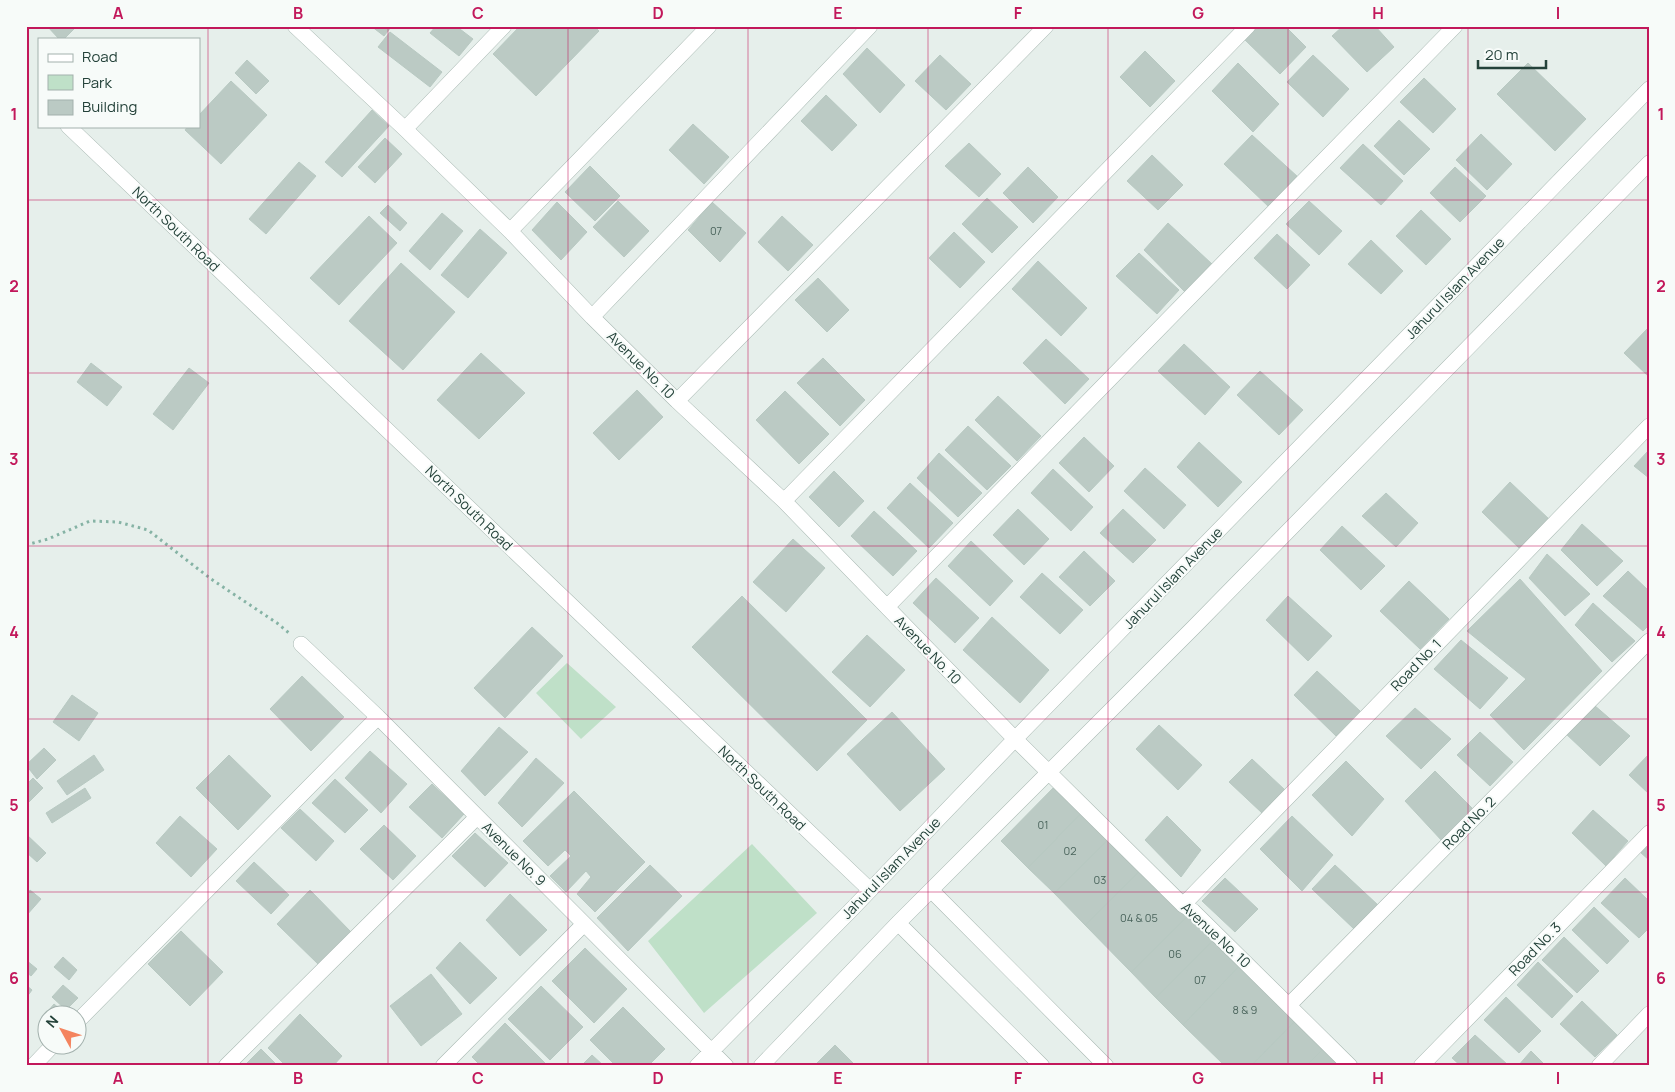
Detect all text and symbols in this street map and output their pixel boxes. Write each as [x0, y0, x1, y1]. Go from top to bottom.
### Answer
text: A [113, 2, 124, 24]
text: B [293, 2, 303, 24]
text: C [472, 2, 484, 24]
text: D [652, 2, 664, 24]
text: E [833, 2, 843, 24]
text: F [1014, 2, 1023, 24]
text: G [1192, 2, 1204, 24]
text: H [1372, 2, 1384, 24]
text: I [1556, 2, 1560, 24]
legend [38, 38, 200, 128]
scale bar [1478, 38, 1545, 70]
text: 20 m [1485, 44, 1518, 65]
text: Road [82, 46, 118, 67]
text: Park [82, 72, 112, 93]
text: Building [82, 96, 137, 117]
text: 1 [10, 103, 18, 125]
text: 1 [1657, 103, 1665, 125]
street label: North South Road [128, 182, 224, 275]
house number: 07 [710, 223, 722, 238]
street label: Jahurul Islam Avenue [1401, 233, 1508, 343]
text: 2 [9, 275, 19, 297]
text: 2 [1656, 275, 1666, 297]
street label: Avenue No. 10 [603, 327, 679, 403]
text: 3 [9, 448, 19, 470]
text: 3 [1656, 448, 1666, 470]
street label: North South Road [421, 461, 517, 554]
street label: Jahurul Islam Avenue [1119, 523, 1226, 633]
street label: Avenue No. 10 [891, 611, 966, 688]
text: 4 [9, 621, 19, 643]
text: 4 [1656, 621, 1666, 643]
street label: Road No. 1 [1386, 635, 1445, 695]
street label: North South Road [714, 741, 810, 834]
street label: Road No. 2 [1438, 792, 1499, 853]
text: 5 [9, 794, 19, 816]
text: 5 [1656, 794, 1666, 816]
street label: Jahurul Islam Avenue [837, 813, 944, 923]
street label: Avenue No. 9 [478, 817, 551, 890]
house number: 01 [1037, 817, 1049, 832]
house number: 02 [1064, 843, 1076, 858]
house number: 03 [1094, 872, 1106, 887]
street label: Avenue No. 10 [1177, 897, 1255, 972]
house number: 04 & 05 [1120, 910, 1158, 925]
street label: Road No. 3 [1504, 918, 1565, 980]
house number: 06 [1168, 946, 1182, 961]
text: 6 [9, 967, 19, 989]
text: 6 [1656, 967, 1666, 989]
house number: 07 [1194, 972, 1206, 987]
house number: 8 & 9 [1233, 1002, 1258, 1017]
north arrow [38, 1004, 88, 1054]
text: N [41, 1011, 62, 1031]
text: A [113, 1067, 124, 1089]
text: B [293, 1067, 303, 1089]
text: C [472, 1067, 484, 1089]
text: D [652, 1067, 664, 1089]
text: E [833, 1067, 843, 1089]
text: F [1014, 1067, 1023, 1089]
text: G [1192, 1067, 1204, 1089]
text: H [1372, 1067, 1384, 1089]
text: I [1556, 1067, 1560, 1089]

